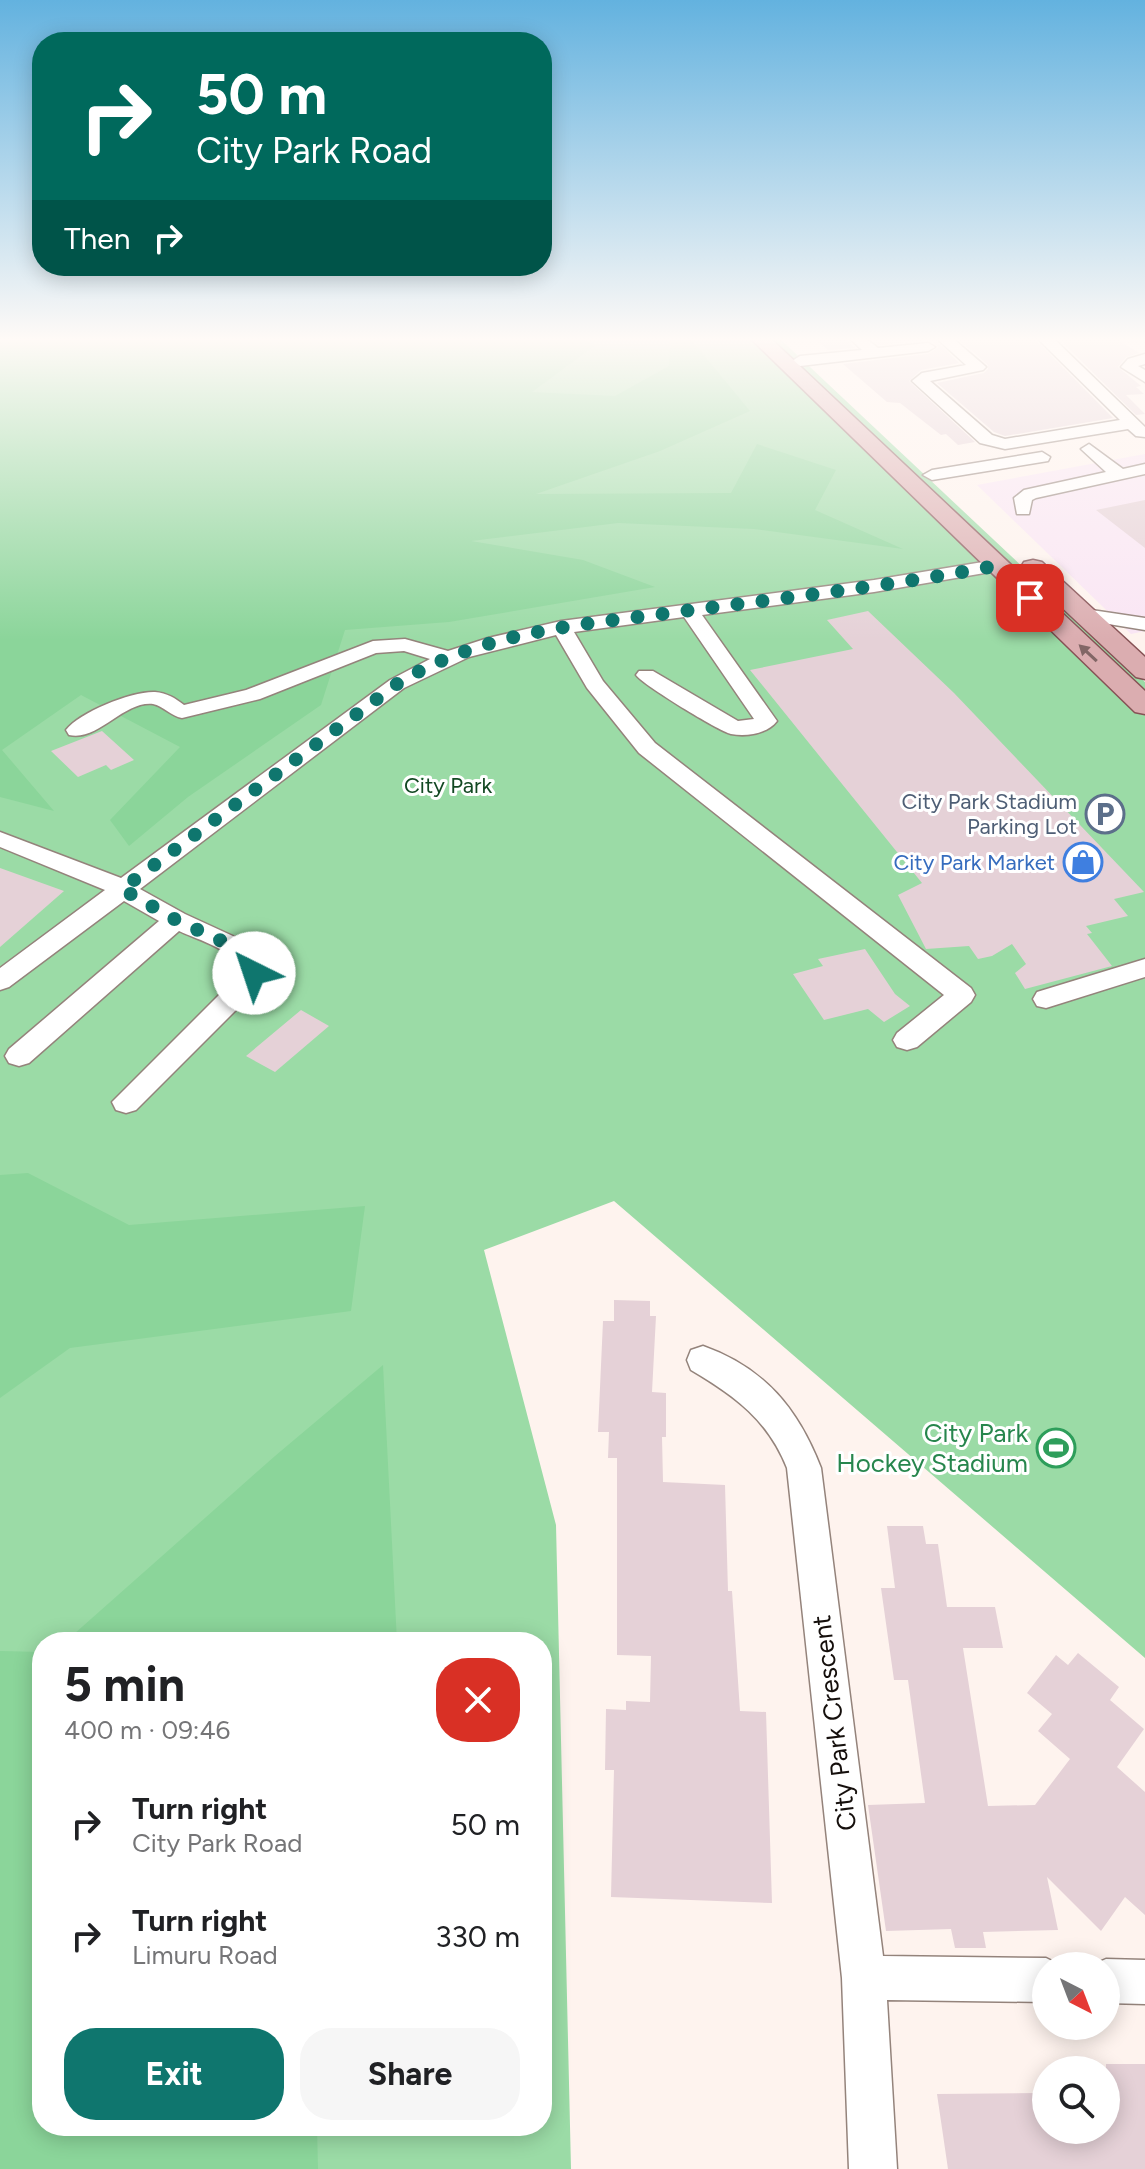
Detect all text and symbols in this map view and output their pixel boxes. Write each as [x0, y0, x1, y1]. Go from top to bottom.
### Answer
text: 50 m [196, 61, 327, 128]
icon: right [64, 64, 168, 168]
text: City Park Road [196, 129, 432, 172]
icon: right [146, 216, 190, 260]
text: Then [64, 220, 130, 257]
pin [996, 564, 1064, 632]
icon: arrive [1008, 576, 1052, 620]
one-way arrow [1079, 644, 1098, 663]
park label: City Park [404, 772, 492, 799]
place label: City Park Stadium Parking Lot [901, 788, 1077, 840]
parking icon: City Park Stadium Parking Lot [1084, 793, 1126, 835]
shop icon: City Park Market [1062, 841, 1104, 883]
place label: City Park Market [893, 849, 1055, 876]
position arrow [212, 931, 296, 1015]
place label: City Park Hockey Stadium [836, 1417, 1028, 1479]
sports icon: City Park Hockey Stadium [1035, 1427, 1077, 1469]
street label: City Park Crescent [805, 1613, 863, 1833]
text: 5 min [64, 1655, 185, 1713]
button: close [436, 1658, 520, 1742]
text: 400 m · 09:46 [64, 1714, 230, 1746]
text: Turn right [132, 1790, 267, 1827]
icon: right [64, 1802, 108, 1846]
text: 50 m [451, 1806, 520, 1843]
text: City Park Road [132, 1827, 302, 1859]
text: Turn right [132, 1902, 267, 1939]
icon: right [64, 1914, 108, 1958]
text: 330 m [435, 1918, 520, 1955]
text: Limuru Road [132, 1939, 278, 1971]
north arrow [1032, 1952, 1120, 2040]
map controls [1032, 1952, 1120, 2144]
button: Exit [64, 2028, 284, 2120]
button: Share [300, 2028, 520, 2120]
button: search [1032, 2056, 1120, 2144]

